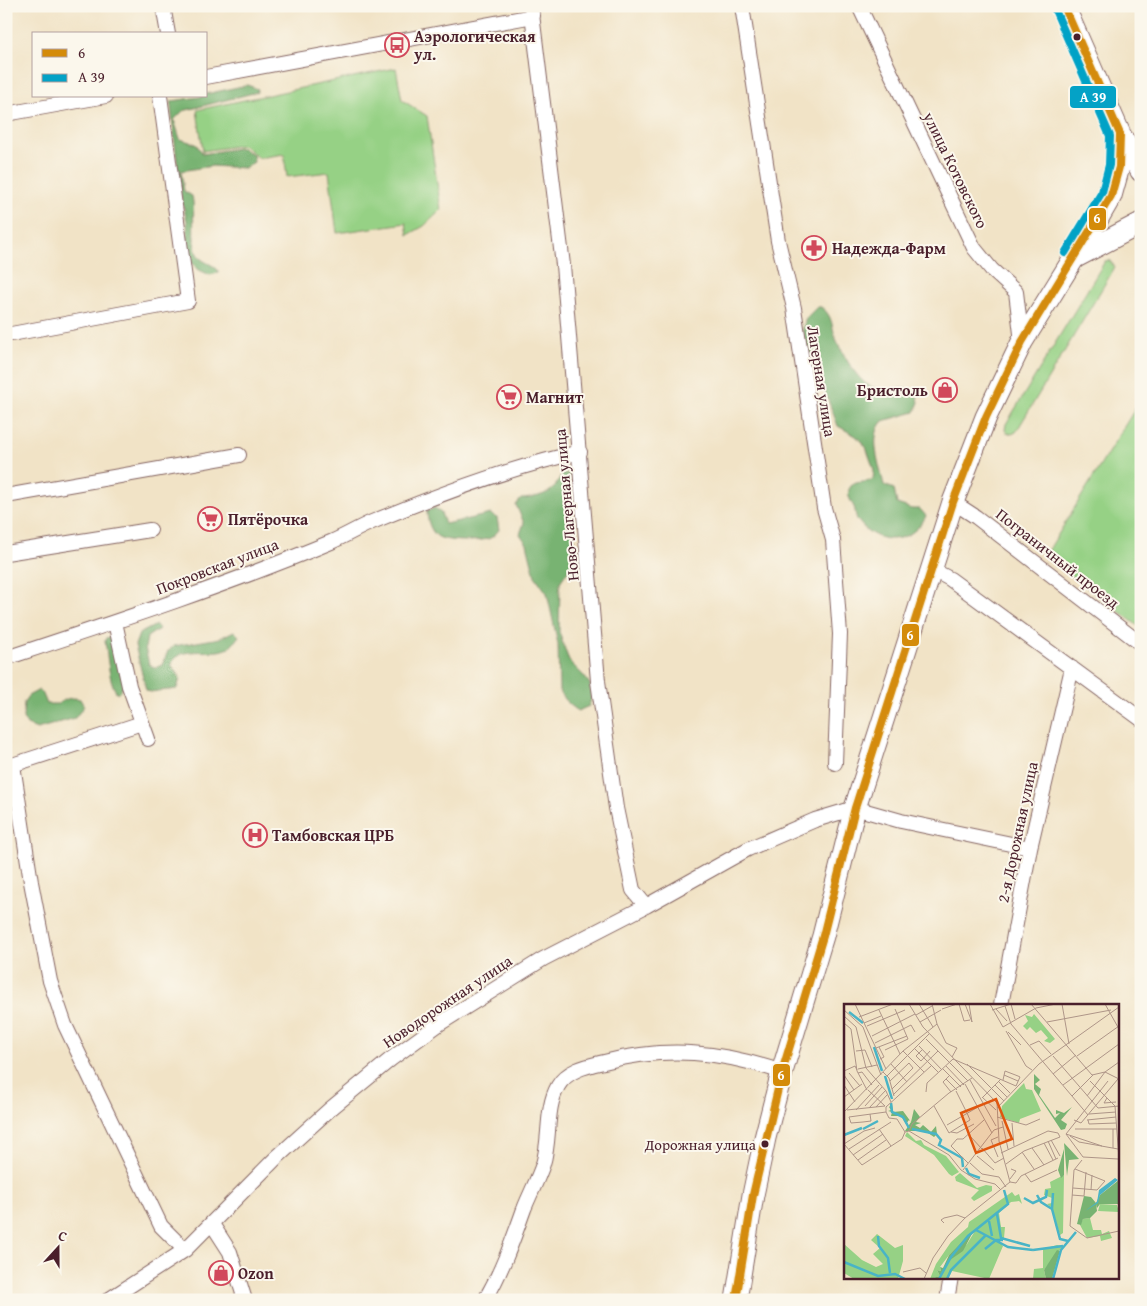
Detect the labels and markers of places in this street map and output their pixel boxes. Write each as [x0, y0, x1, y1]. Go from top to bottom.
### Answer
place label: Аэрологическая ул. [413, 24, 536, 66]
bus stop icon: Аэрологическая ул. [384, 32, 410, 58]
unlabelled marker [1072, 32, 1082, 42]
pharmacy icon: Надежда-Фарм [801, 235, 827, 261]
place label: Надежда-Фарм [832, 236, 946, 260]
shop icon: Бристоль [932, 377, 958, 403]
place label: Бристоль [857, 378, 928, 402]
supermarket icon: Магнит [496, 384, 522, 410]
place label: Магнит [526, 385, 584, 409]
supermarket icon: Пятёрочка [197, 506, 223, 532]
place label: Пятёрочка [228, 507, 309, 531]
hospital icon: Тамбовская ЦРБ [242, 822, 268, 848]
place label: Тамбовская ЦРБ [272, 823, 395, 847]
place label: Дорожная улица [644, 1134, 757, 1155]
marker: Дорожная улица [760, 1139, 770, 1149]
shop icon: Ozon [208, 1260, 234, 1286]
place label: Ozon [238, 1261, 274, 1285]

